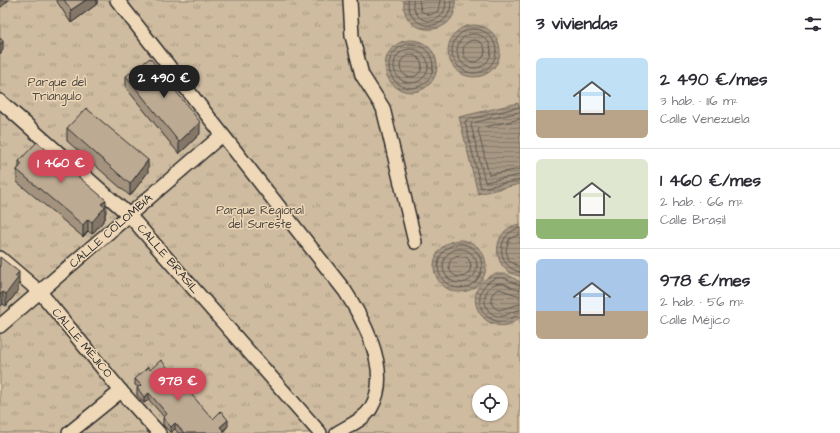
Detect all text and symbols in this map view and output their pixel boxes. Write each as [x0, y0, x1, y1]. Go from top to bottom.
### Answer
text: 3 viviendas [536, 12, 618, 36]
icon: filters [802, 13, 824, 35]
pin: 2 490 € [127, 65, 201, 99]
text: 2 490 €/mes [660, 68, 768, 92]
text: 2 490 € [138, 69, 190, 87]
park label: Parque del Triangulo [28, 74, 86, 106]
icon: home [568, 74, 616, 122]
text: 3 hab. · 116 m² [660, 92, 738, 110]
text: Calle Venezuela [660, 110, 750, 128]
pin: 1 460 € [24, 150, 98, 184]
text: 1 460 € [37, 154, 85, 172]
text: 1 460 €/mes [660, 169, 761, 193]
icon: home [568, 175, 616, 223]
street label: CALLE COLOMBIA [66, 190, 157, 272]
text: 2 hab. · 66 m² [660, 193, 744, 211]
park label: Parque Regional del Sureste [216, 202, 304, 233]
text: Calle Brasil [660, 211, 726, 229]
street label: CALLE BRASIL [133, 220, 204, 298]
text: 978 €/mes [660, 269, 750, 293]
icon: home [568, 275, 616, 323]
text: 2 hab. · 56 m² [660, 293, 745, 311]
street label: CALLE MÉJICO [48, 304, 116, 382]
text: Calle Méjico [660, 311, 730, 329]
pin: 978 € [150, 368, 206, 402]
text: 978 € [158, 372, 198, 390]
map controls [472, 385, 508, 421]
button: locate [472, 385, 508, 421]

